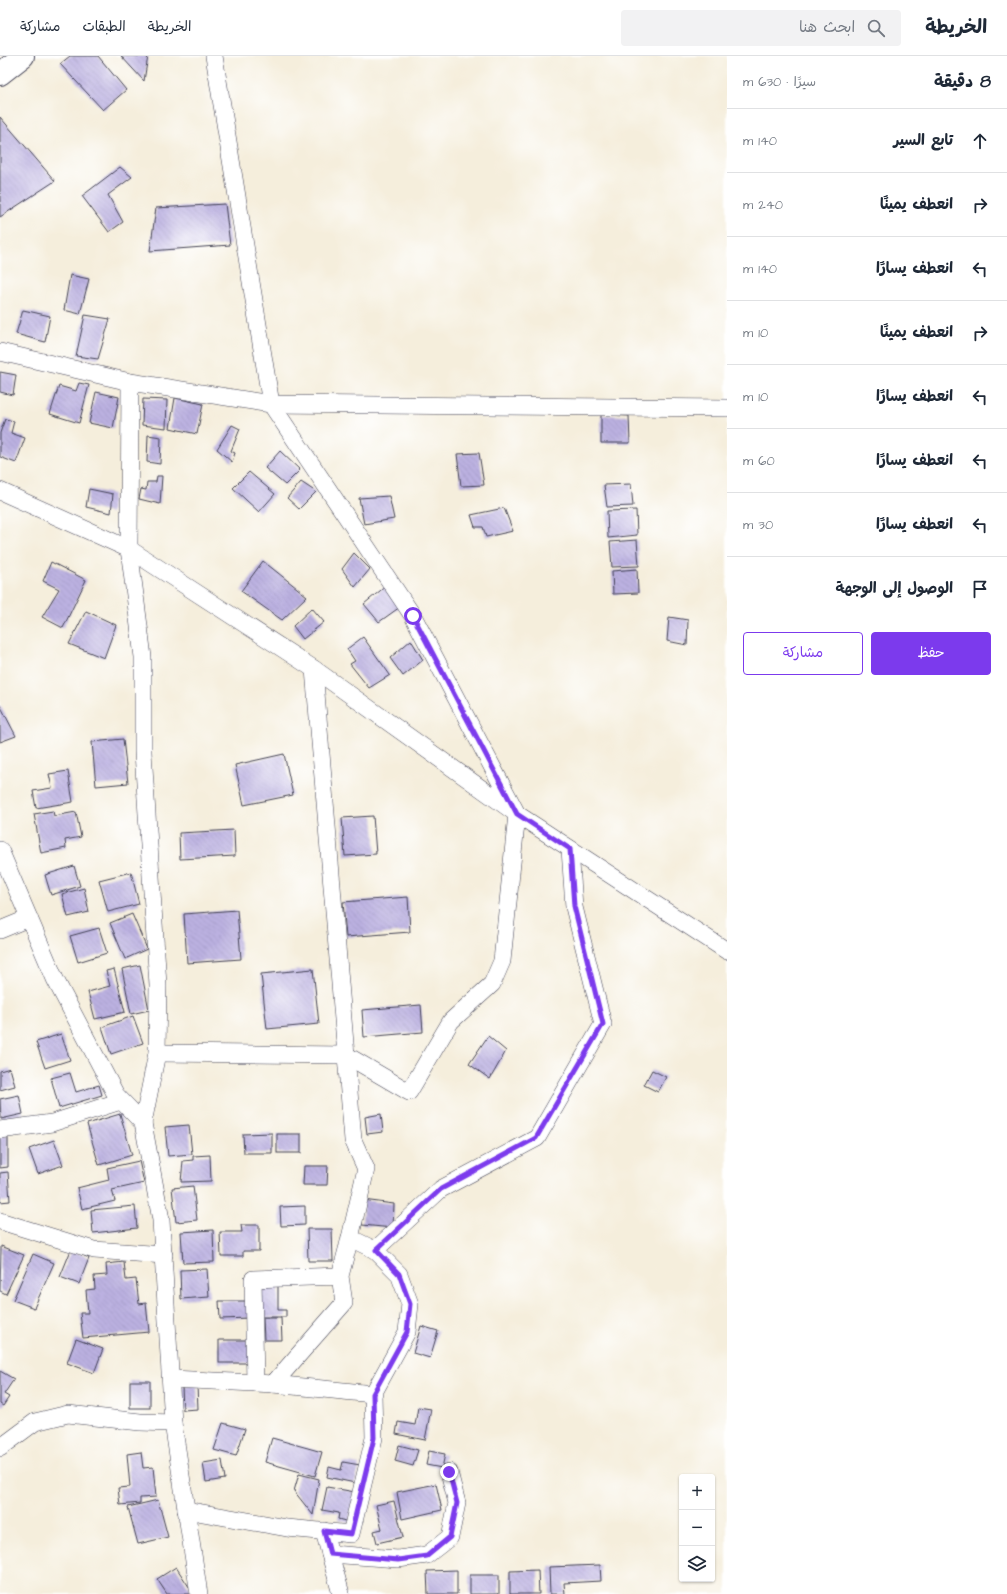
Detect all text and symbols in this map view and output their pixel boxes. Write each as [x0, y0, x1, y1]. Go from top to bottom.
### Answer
search box [621, 10, 901, 46]
text: الخريطة [925, 14, 987, 41]
text: مشاركة [20, 17, 60, 37]
text: الطبقات [82, 17, 126, 37]
text: الخريطة [148, 17, 191, 37]
text: ابحث هنا [799, 17, 855, 38]
icon: search [865, 17, 887, 39]
text: 8 دقيقة [934, 70, 991, 94]
text: سيرًا · 630 m [743, 73, 816, 91]
text: تابع السير [894, 130, 953, 151]
icon: ahead [969, 130, 991, 152]
text: 140 m [743, 132, 777, 150]
text: انعطف يمينًا [880, 194, 953, 215]
icon: right [969, 194, 991, 216]
text: 240 m [743, 196, 783, 214]
text: انعطف يسارًا [876, 258, 953, 279]
icon: left [969, 258, 991, 280]
text: 140 m [743, 260, 777, 278]
text: انعطف يمينًا [880, 322, 953, 343]
icon: right [969, 322, 991, 344]
text: 10 m [743, 324, 768, 342]
text: انعطف يسارًا [876, 386, 953, 407]
icon: left [969, 386, 991, 408]
text: 10 m [743, 388, 768, 406]
text: انعطف يسارًا [876, 450, 953, 471]
icon: left [969, 450, 991, 472]
text: 60 m [743, 452, 775, 470]
text: انعطف يسارًا [876, 514, 953, 535]
icon: left [969, 514, 991, 536]
text: 30 m [743, 516, 773, 534]
text: الوصول إلى الوجهة [836, 578, 953, 599]
icon: arrive [969, 578, 991, 600]
route start [404, 607, 422, 625]
button: مشاركة [743, 632, 863, 675]
button: حفظ [871, 632, 991, 675]
route end [440, 1463, 458, 1481]
map controls [679, 1474, 715, 1582]
button: + [679, 1474, 715, 1510]
button: − [679, 1510, 715, 1546]
button: layers [679, 1546, 715, 1582]

